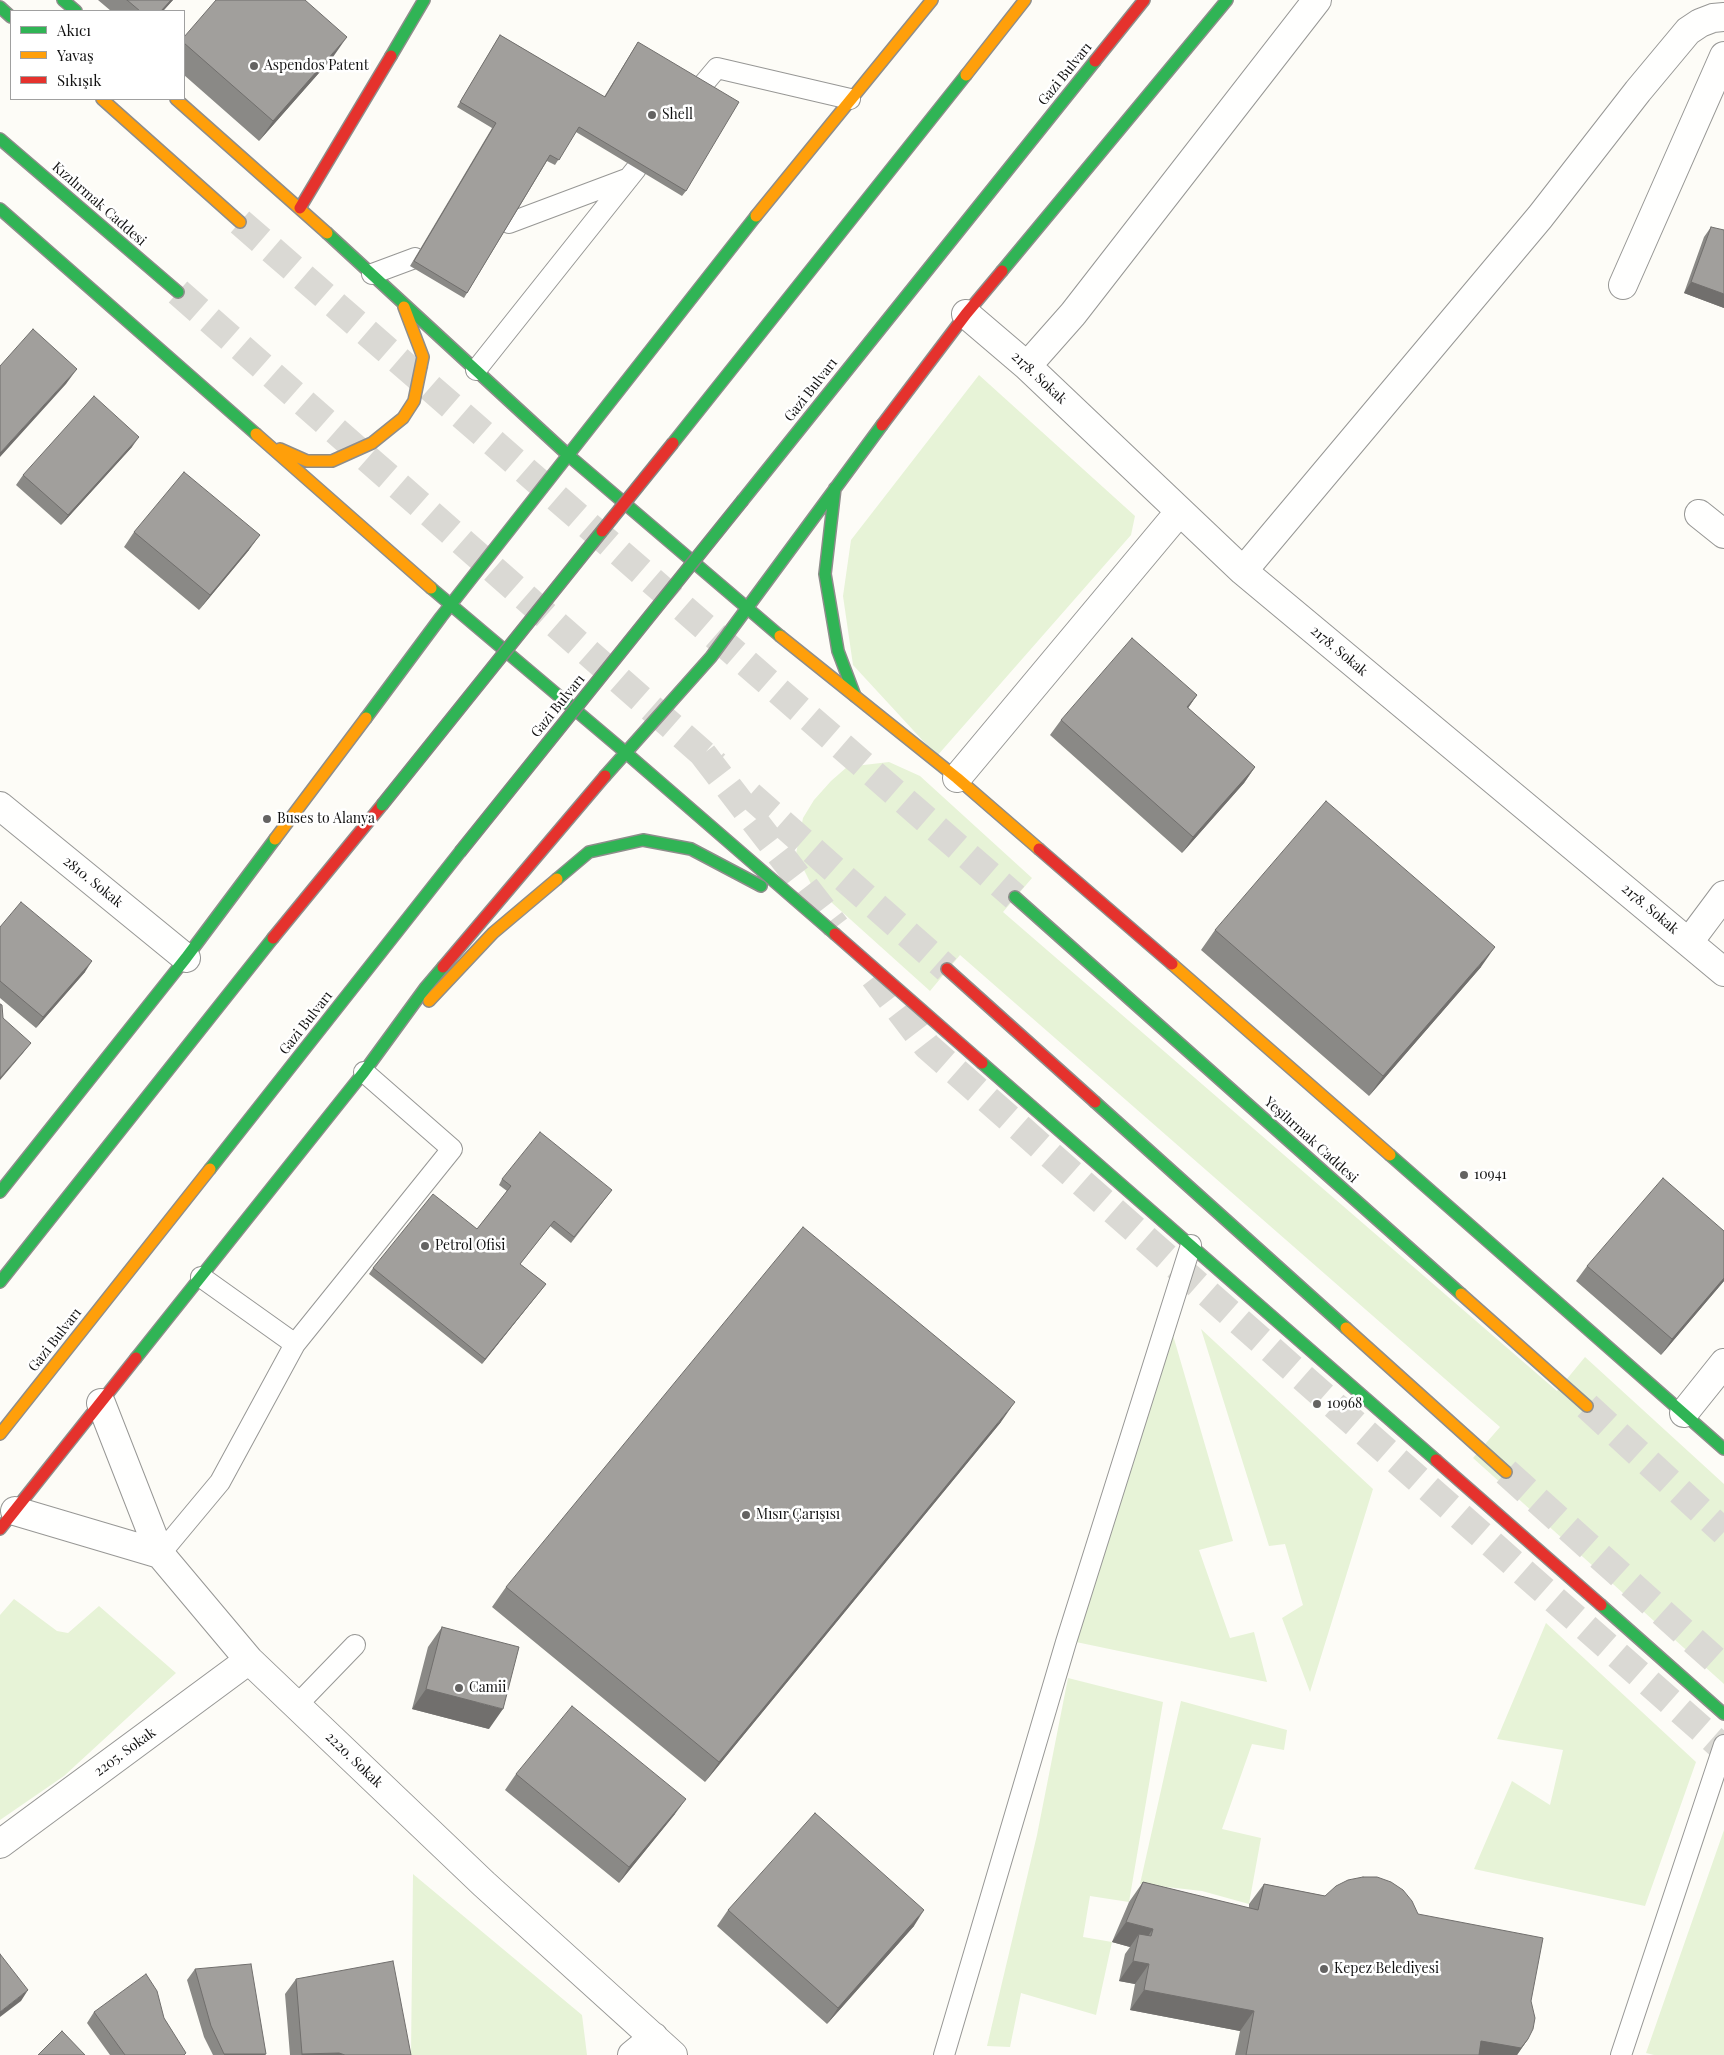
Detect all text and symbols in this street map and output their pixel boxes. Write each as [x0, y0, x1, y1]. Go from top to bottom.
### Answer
legend [10, 10, 185, 100]
text: Akıcı [57, 20, 91, 40]
street label: Gazi Bulvarı [1035, 39, 1095, 109]
text: Yavaş [57, 45, 94, 65]
place label: Aspendos Patent [264, 58, 369, 74]
marker: Aspendos Patent [248, 60, 260, 72]
text: Sıkışık [57, 70, 102, 90]
place label: Shell [662, 107, 693, 123]
marker: Shell [646, 109, 658, 121]
street label: Kızılırmak Caddesi [48, 159, 150, 249]
street label: 2178. Sokak [1008, 348, 1070, 408]
street label: Gazi Bulvarı [781, 355, 841, 425]
street label: 2178. Sokak [1307, 622, 1371, 680]
street label: Gazi Bulvarı [528, 671, 588, 741]
place label: Buses to Alanya [277, 811, 375, 827]
marker: Buses to Alanya [261, 813, 273, 825]
street label: 2810. Sokak [60, 853, 126, 911]
street label: 2178. Sokak [1618, 880, 1682, 938]
street label: Gazi Bulvarı [276, 988, 336, 1058]
street label: Yeşilırmak Caddesi [1261, 1094, 1361, 1186]
place label: 10941 [1474, 1167, 1507, 1183]
marker: 10941 [1458, 1169, 1470, 1181]
place label: Petrol Ofisi [435, 1238, 505, 1254]
marker: Petrol Ofisi [419, 1240, 431, 1252]
street label: Gazi Bulvarı [25, 1305, 85, 1375]
place label: 10968 [1327, 1396, 1362, 1412]
marker: 10968 [1311, 1398, 1323, 1410]
place label: Mısır Çarışısı [756, 1507, 840, 1523]
marker: Mısır Çarışısı [740, 1509, 752, 1521]
place label: Camii [469, 1680, 506, 1696]
marker: Camii [453, 1682, 465, 1694]
street label: 2205. Sokak [91, 1724, 159, 1780]
street label: 2220. Sokak [322, 1729, 386, 1791]
place label: Kepez Belediyesi [1334, 1961, 1439, 1977]
marker: Kepez Belediyesi [1318, 1963, 1330, 1975]

